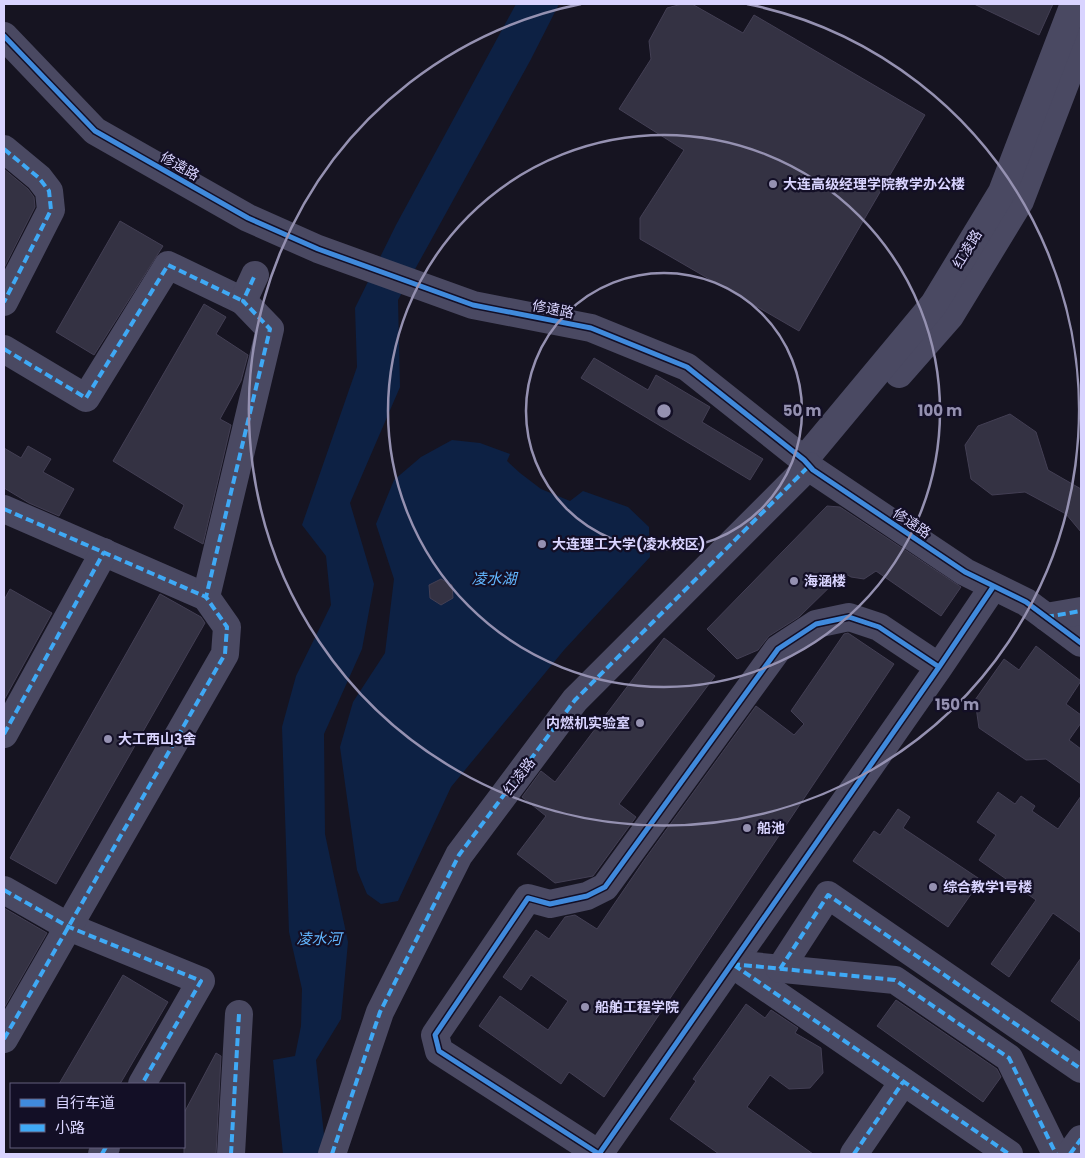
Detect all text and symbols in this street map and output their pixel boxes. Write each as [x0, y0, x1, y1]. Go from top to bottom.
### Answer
street label: 修遠路 [157, 147, 203, 185]
place label: 大连高级经理学院教学办公楼 [783, 174, 965, 194]
marker: 大连高级经理学院教学办公楼 [767, 178, 779, 190]
street label: 红凌路 [948, 226, 986, 272]
street label: 修遠路 [530, 295, 576, 323]
text: 50 m [783, 400, 821, 421]
text: 100 m [918, 400, 962, 421]
centre of rings [655, 402, 673, 420]
street label: 修遠路 [889, 503, 935, 543]
place label: 大连理工大学(凌水校区) [552, 534, 705, 554]
marker: 大连理工大学(凌水校区) [536, 538, 548, 550]
water label: 凌水湖 [471, 568, 518, 589]
place label: 海涵楼 [804, 571, 846, 591]
marker: 海涵楼 [788, 575, 800, 587]
text: 150 m [935, 694, 979, 715]
place label: 内燃机实验室 [546, 713, 630, 733]
marker: 内燃机实验室 [634, 717, 646, 729]
place label: 大工西山3舍 [118, 729, 196, 749]
marker: 大工西山3舍 [102, 733, 114, 745]
street label: 红凌路 [498, 753, 540, 799]
place label: 船池 [757, 818, 785, 838]
marker: 船池 [741, 822, 753, 834]
place label: 综合教学1号楼 [943, 877, 1032, 897]
marker: 综合教学1号楼 [927, 881, 939, 893]
water label: 凌水河 [296, 928, 344, 949]
place label: 船舶工程学院 [595, 997, 679, 1017]
marker: 船舶工程学院 [579, 1001, 591, 1013]
legend [10, 1083, 185, 1148]
text: 自行车道 [55, 1092, 115, 1113]
text: 小路 [55, 1117, 85, 1138]

